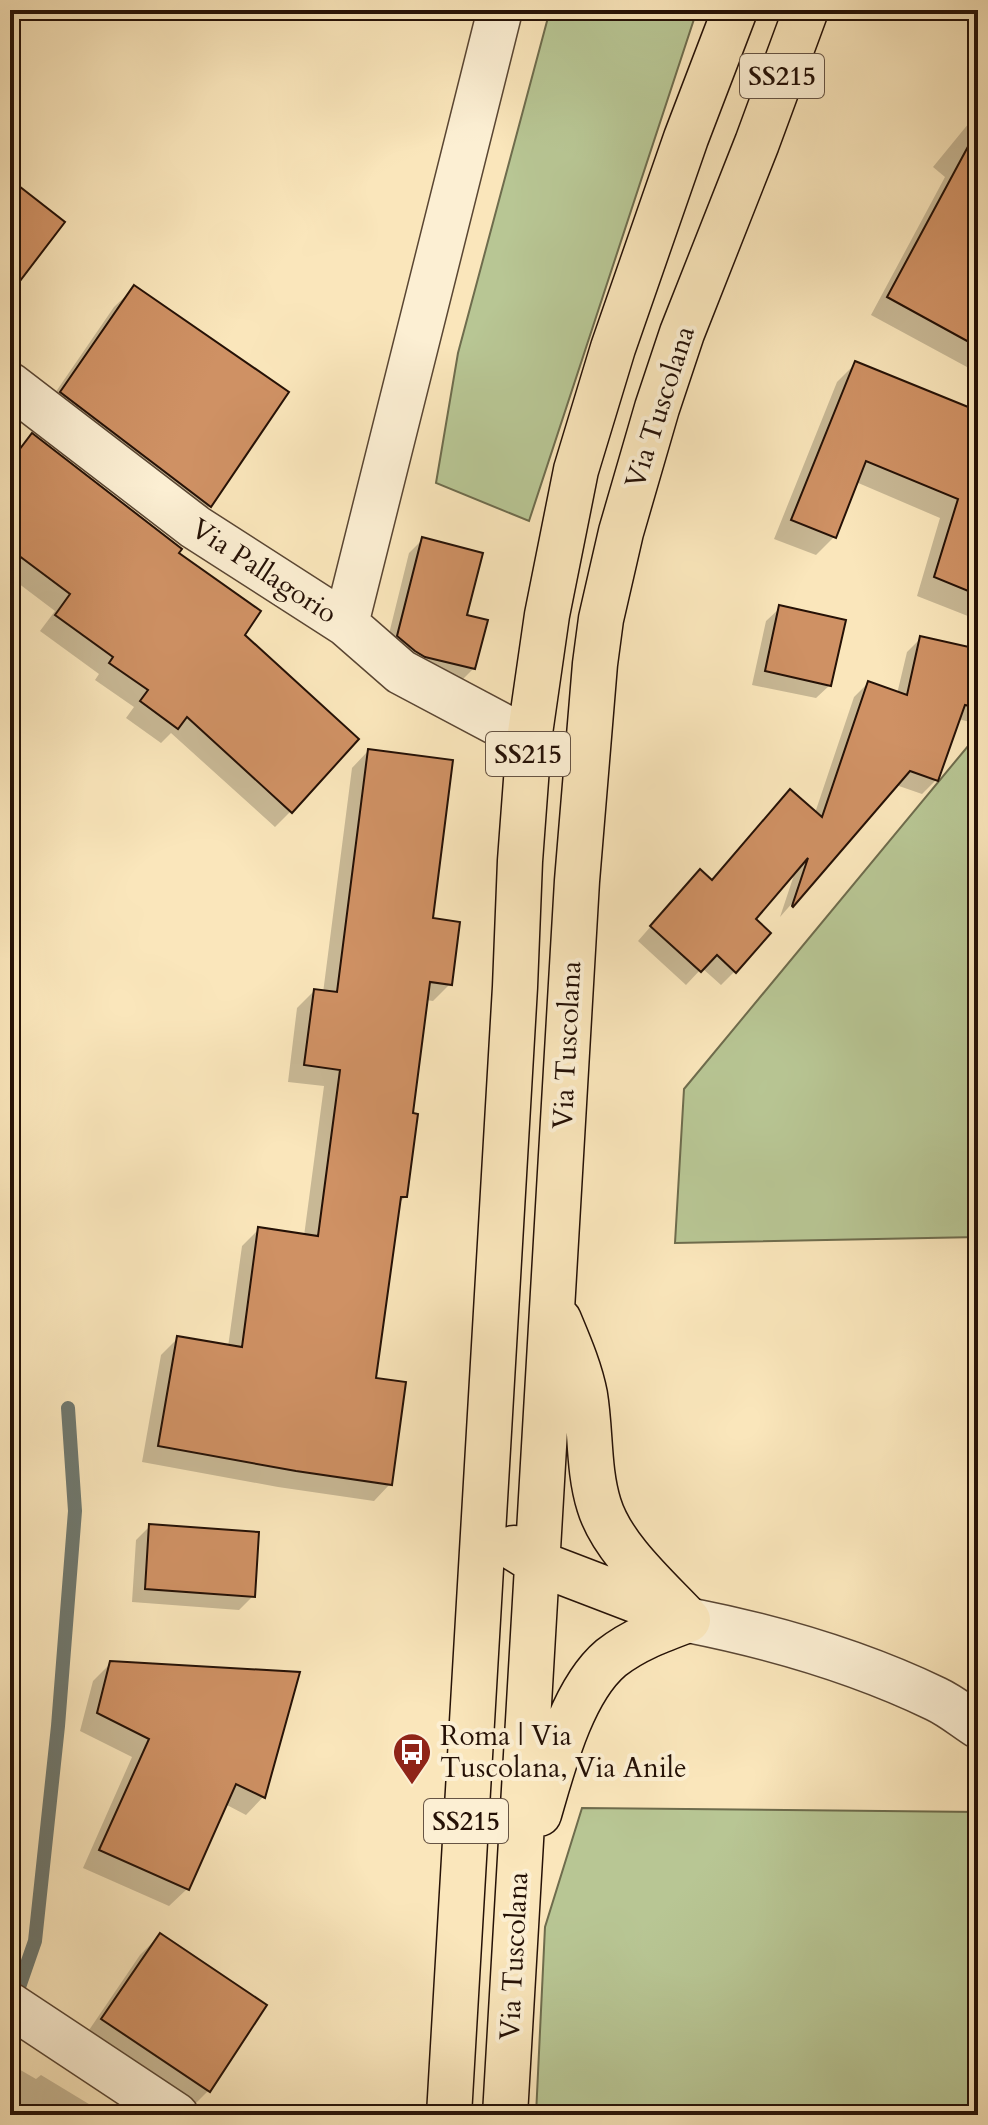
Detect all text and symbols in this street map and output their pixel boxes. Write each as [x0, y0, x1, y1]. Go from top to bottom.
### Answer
road number: SS215 [740, 54, 824, 98]
street label: Via Tuscolana [616, 321, 704, 493]
street label: Via Pallagorio [184, 510, 344, 632]
road number: SS215 [486, 732, 570, 776]
street label: Via Tuscolana [544, 960, 590, 1130]
place label: Roma | Via Tuscolana, Via Anile [440, 1717, 687, 1787]
bus stop icon: Roma | Via Tuscolana, Via Anile [391, 1731, 433, 1786]
road number: SS215 [424, 1799, 508, 1843]
street label: Via Tuscolana [491, 1871, 537, 2041]

